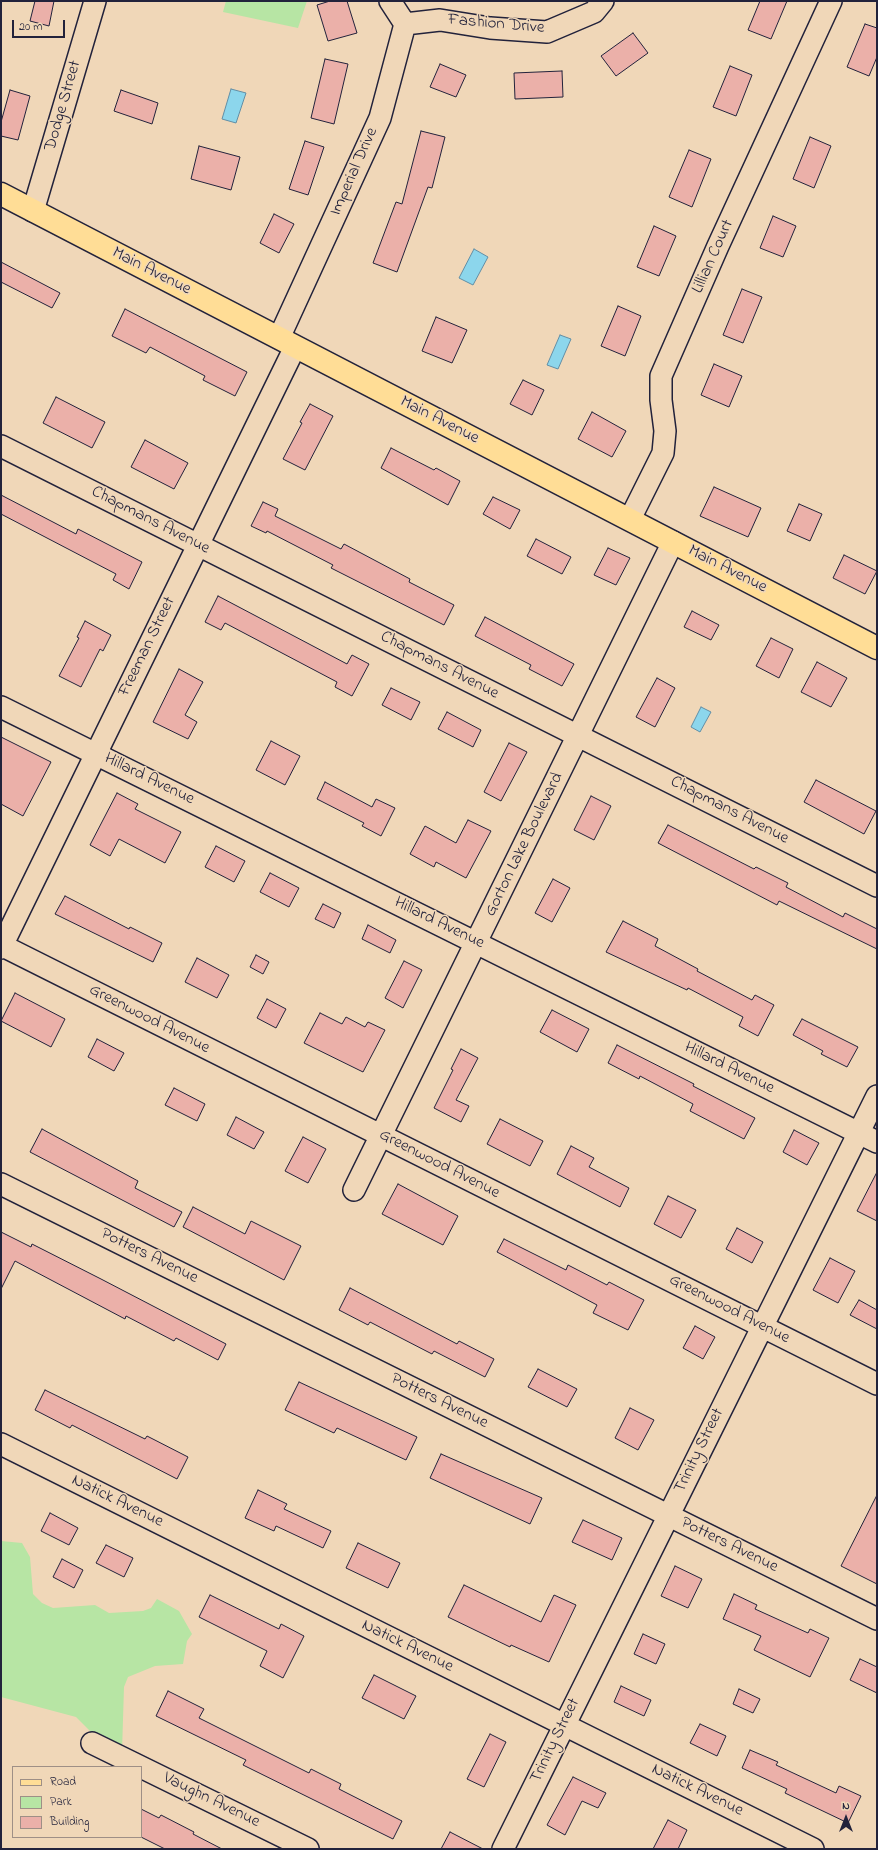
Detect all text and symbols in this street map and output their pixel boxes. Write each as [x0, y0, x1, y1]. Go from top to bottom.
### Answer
street label: Fashion Drive [447, 11, 545, 39]
scale bar [14, 12, 67, 38]
text: 20 m [19, 18, 42, 36]
street label: Dodge Street [41, 58, 87, 154]
street label: Imperial Drive [327, 125, 383, 219]
street label: Lillian Court [689, 217, 739, 297]
street label: Main Avenue [108, 243, 194, 301]
street label: Main Avenue [396, 392, 482, 450]
street label: Chapmans Avenue [87, 482, 213, 560]
street label: Main Avenue [684, 541, 770, 599]
street label: Freeman Street [115, 594, 181, 700]
street label: Chapmans Avenue [376, 627, 502, 705]
street label: Hillard Avenue [101, 749, 197, 811]
street label: Gorton Lake Boulevard [481, 770, 569, 920]
street label: Chapmans Avenue [666, 772, 792, 850]
street label: Hillard Avenue [391, 893, 487, 955]
street label: Greenwood Avenue [85, 981, 213, 1059]
street label: Hillard Avenue [681, 1038, 777, 1100]
street label: Greenwood Avenue [375, 1126, 503, 1204]
street label: Potters Avenue [97, 1225, 201, 1289]
street label: Greenwood Avenue [665, 1271, 793, 1349]
street label: Potters Avenue [387, 1370, 491, 1434]
street label: Trinity Street [671, 1405, 729, 1497]
street label: Natick Avenue [68, 1471, 166, 1533]
street label: Potters Avenue [677, 1514, 781, 1578]
street label: Natick Avenue [358, 1616, 456, 1678]
street label: Trinity Street [527, 1695, 585, 1787]
street label: Natick Avenue [648, 1760, 746, 1822]
legend [12, 1766, 142, 1838]
street label: Vaughn Avenue [159, 1769, 263, 1833]
text: Road [50, 1773, 76, 1791]
text: Park [50, 1793, 72, 1811]
north arrow [826, 1798, 866, 1838]
text: N [842, 1798, 850, 1814]
text: Building [50, 1813, 89, 1831]

